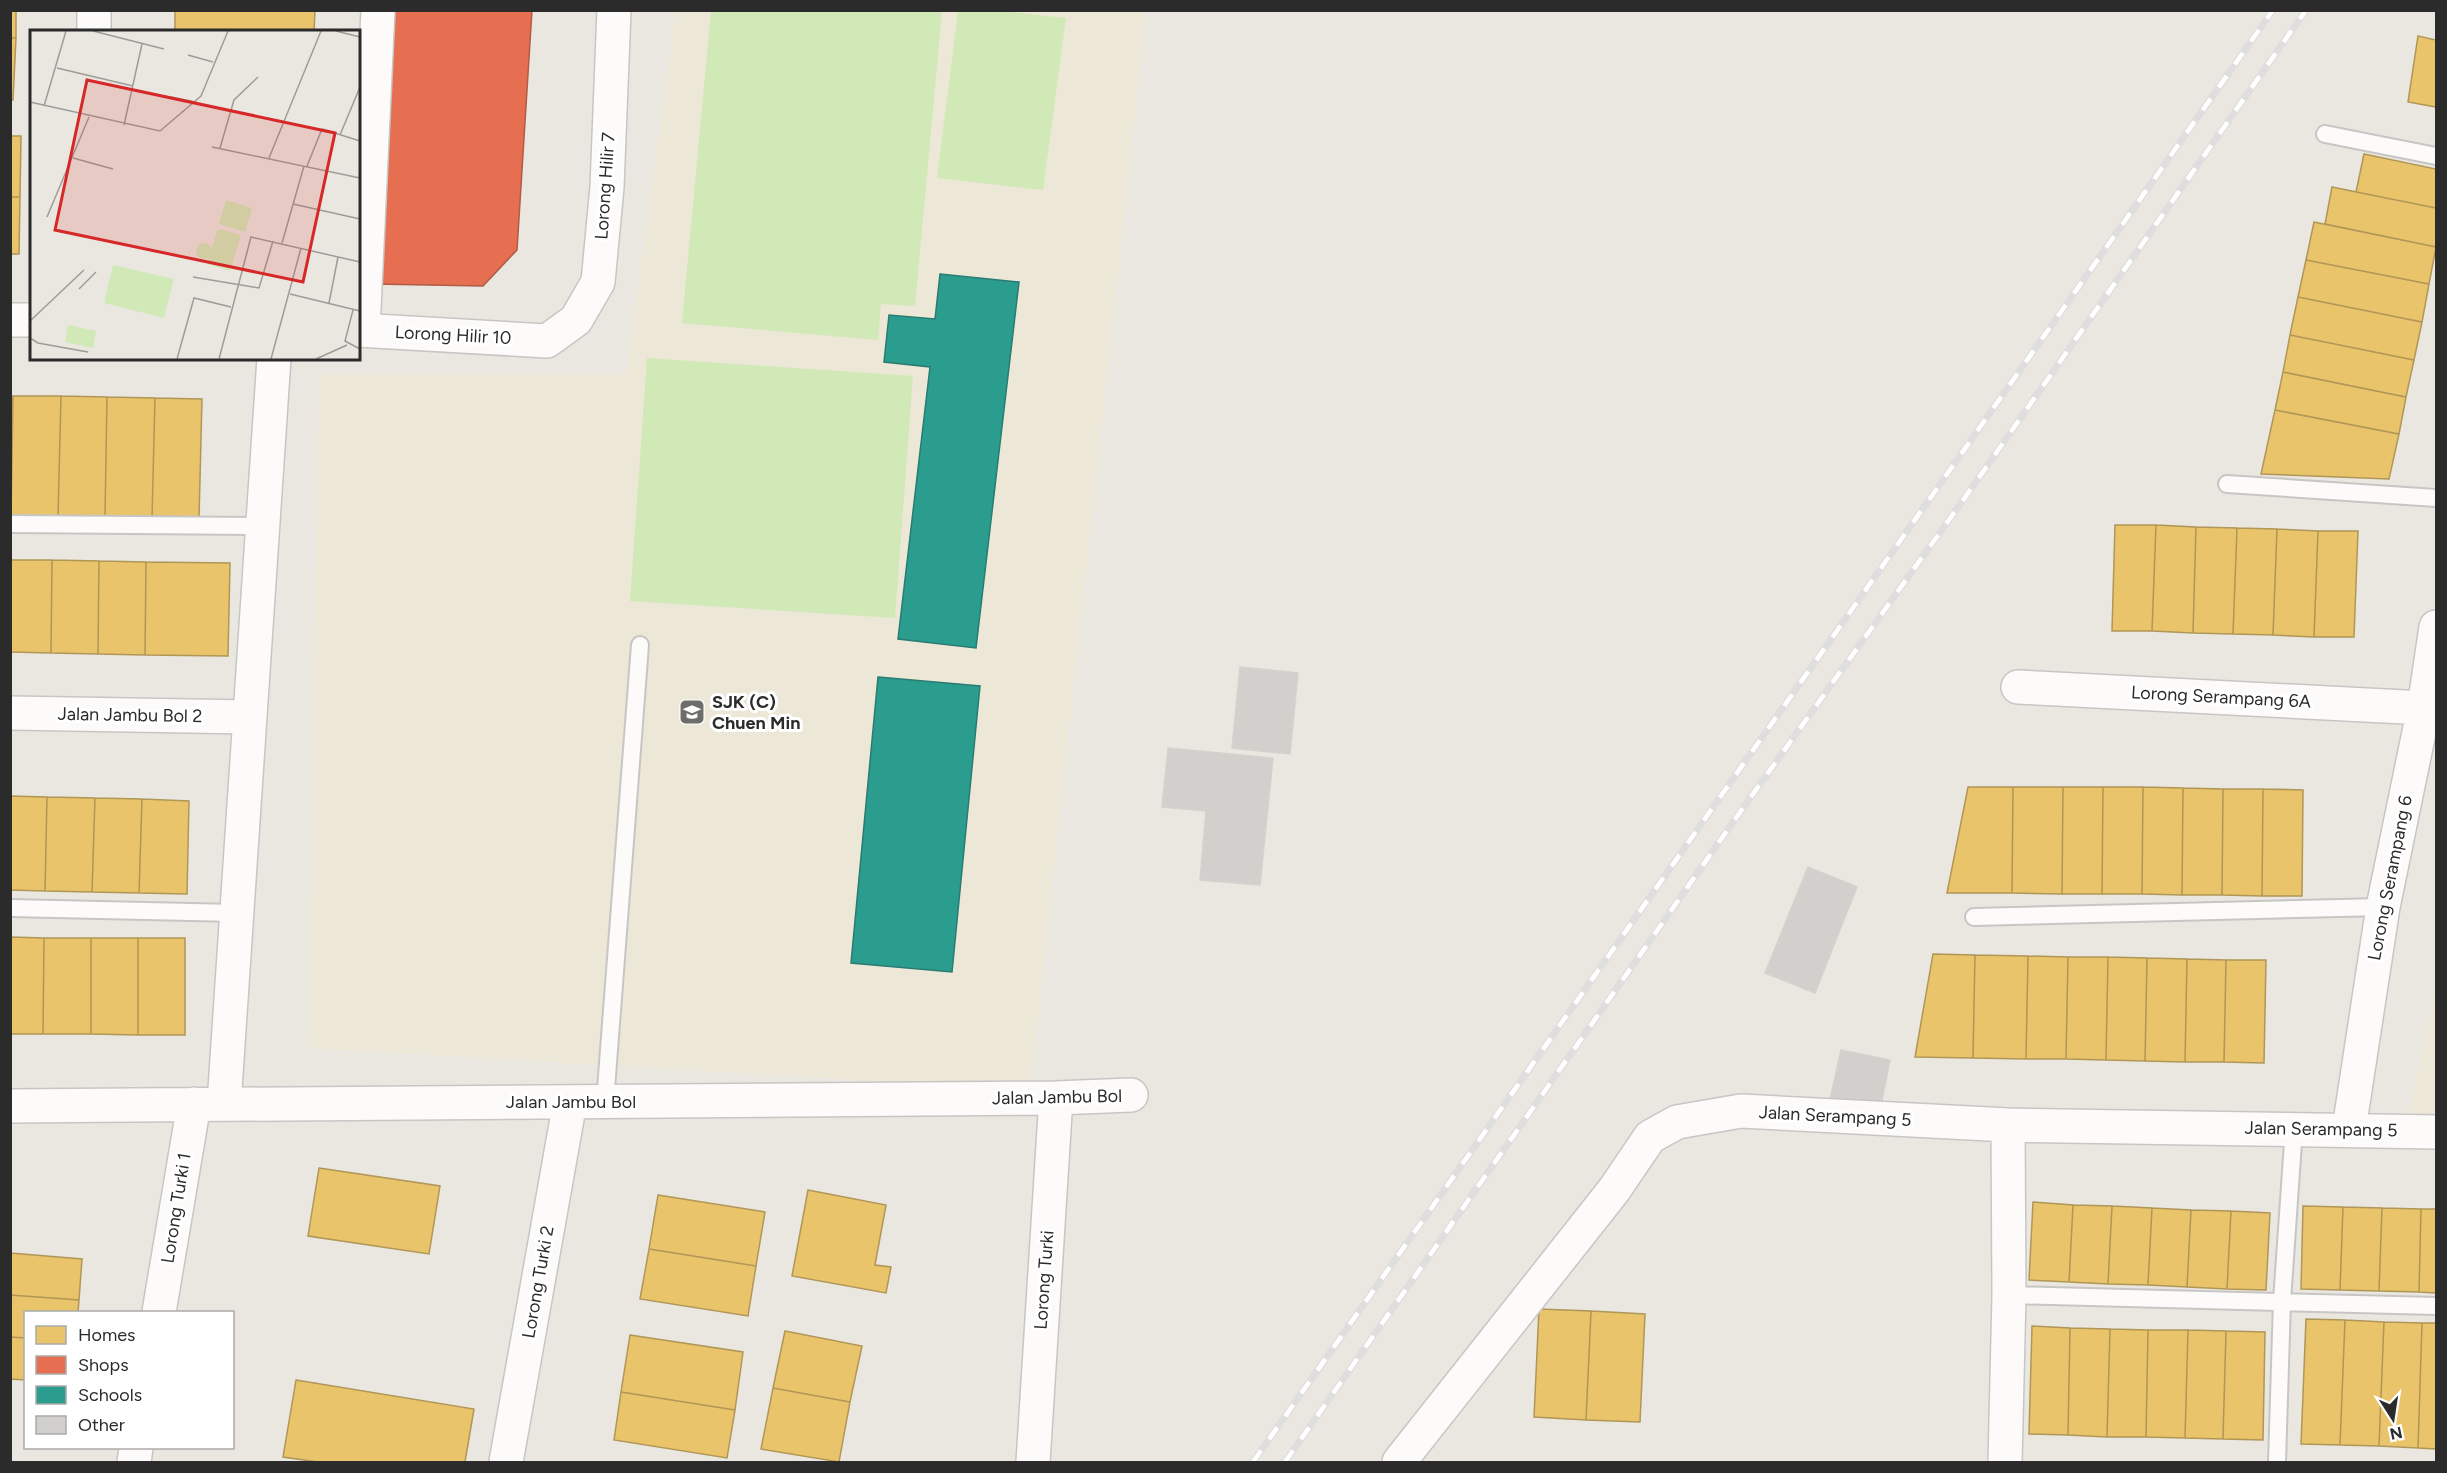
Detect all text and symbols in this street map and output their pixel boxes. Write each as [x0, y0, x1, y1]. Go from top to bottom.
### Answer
inset map [30, 30, 360, 360]
street label: Lorong Hilir 7 [590, 131, 620, 240]
street label: Lorong Hilir 10 [394, 321, 512, 349]
street label: Lorong Serampang 6A [2131, 681, 2311, 713]
place label: SJK (C) Chuen Min [712, 691, 800, 734]
school or university icon: SJK (C) Chuen Min [677, 697, 707, 727]
street label: Jalan Jambu Bol 2 [57, 703, 203, 727]
street label: Lorong Serampang 6 [2363, 793, 2417, 963]
street label: Jalan Jambu Bol [992, 1085, 1122, 1109]
street label: Jalan Jambu Bol [506, 1091, 636, 1113]
street label: Jalan Serampang 5 [1758, 1101, 1912, 1131]
street label: Jalan Serampang 5 [2244, 1117, 2398, 1141]
street label: Lorong Turki 1 [156, 1151, 196, 1265]
street label: Lorong Turki 2 [517, 1224, 559, 1340]
street label: Lorong Turki [1030, 1230, 1058, 1330]
legend [24, 1311, 234, 1449]
text: Homes [78, 1324, 136, 1346]
text: Shops [78, 1354, 129, 1376]
text: Schools [78, 1384, 142, 1406]
north arrow [2363, 1389, 2423, 1449]
text: Other [78, 1414, 125, 1436]
text: N [2388, 1423, 2404, 1444]

